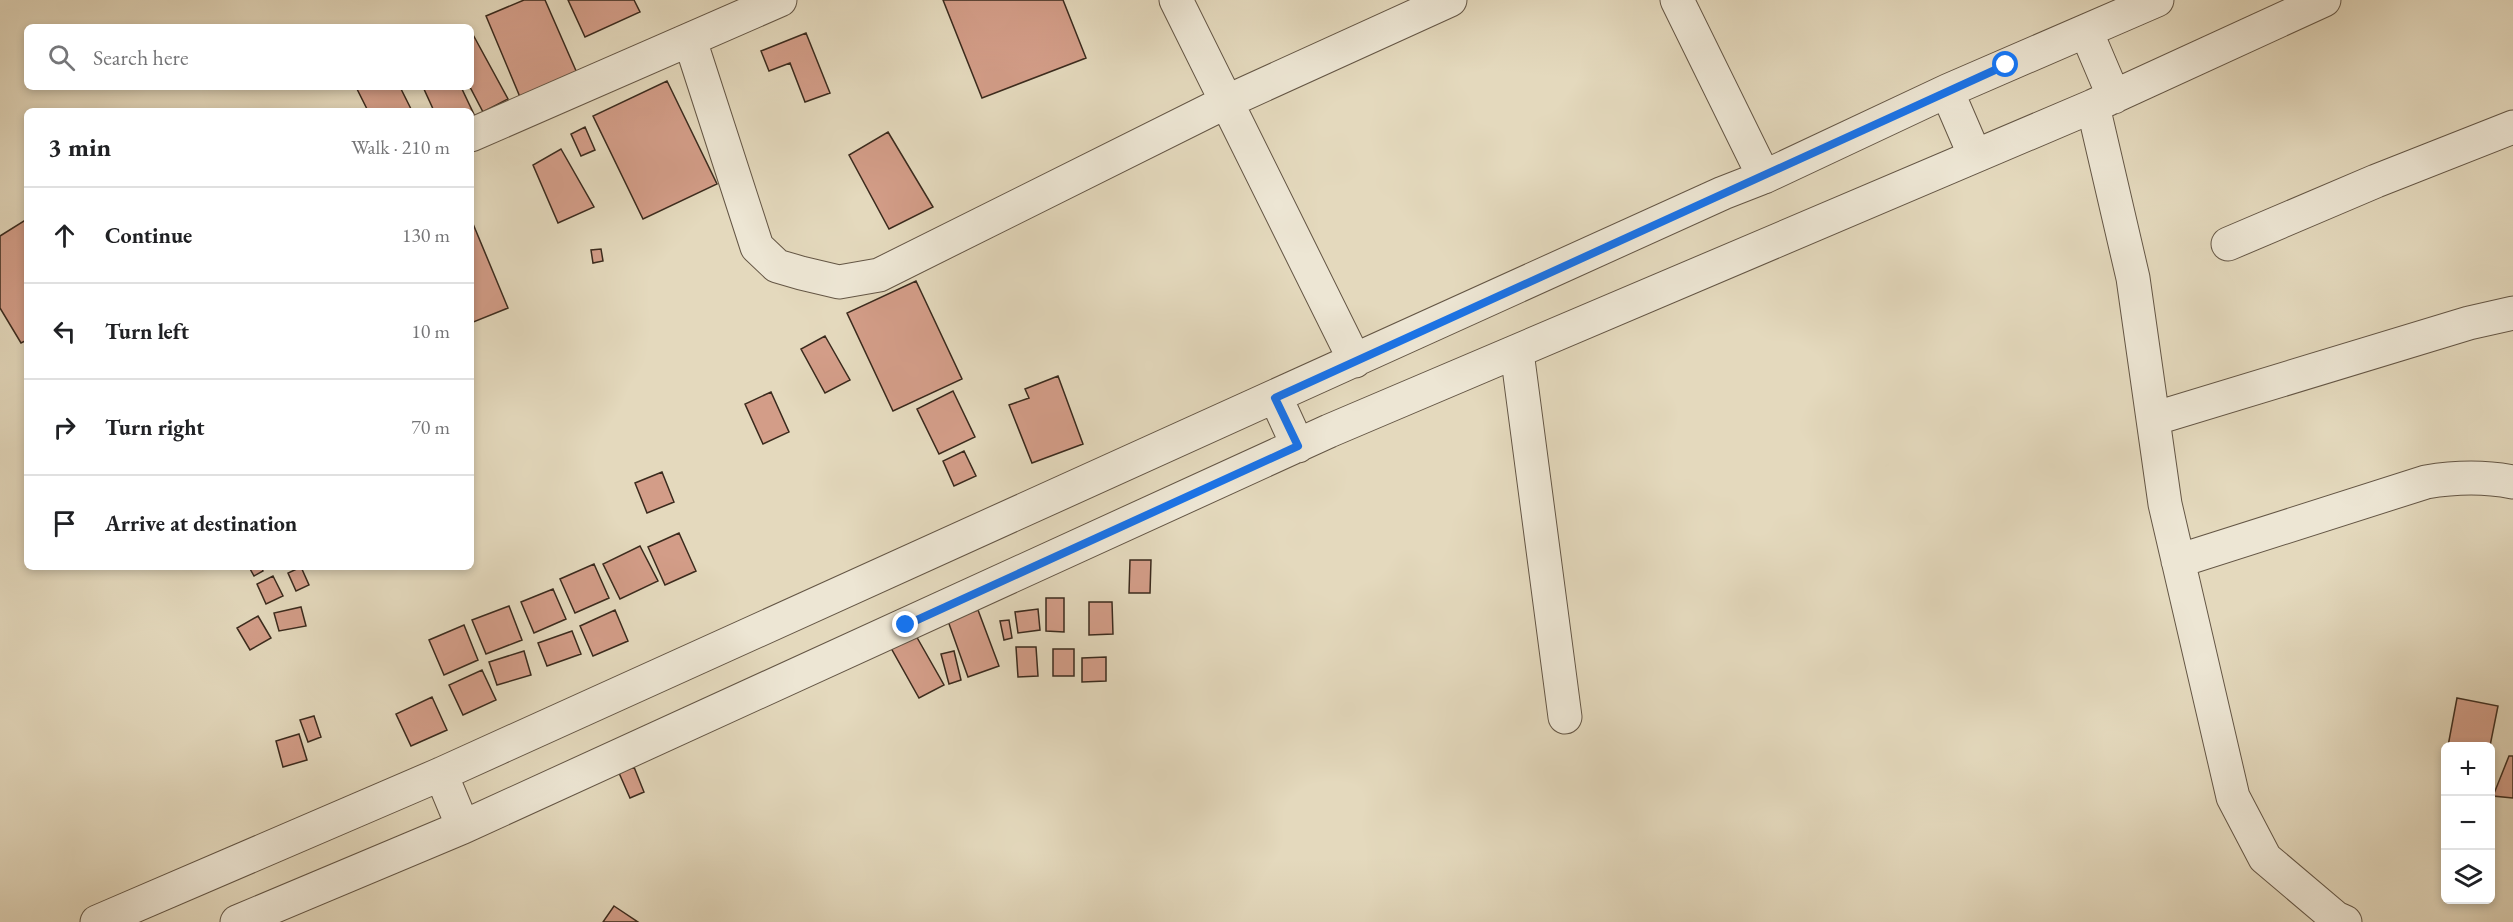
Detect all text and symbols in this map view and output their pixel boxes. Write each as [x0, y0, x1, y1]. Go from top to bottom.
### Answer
search box [24, 24, 474, 90]
icon: search [45, 41, 78, 74]
text: Search here [93, 43, 188, 72]
route start [1992, 51, 2018, 77]
text: 3 min [48, 130, 111, 164]
text: Walk · 210 m [351, 134, 450, 160]
icon: ahead [48, 219, 81, 252]
text: Continue [105, 221, 192, 250]
text: 130 m [402, 222, 450, 248]
icon: left [48, 315, 81, 348]
text: Turn left [105, 317, 189, 346]
text: 10 m [411, 318, 450, 344]
icon: right [48, 411, 81, 444]
text: Turn right [105, 413, 204, 442]
text: 70 m [411, 414, 450, 440]
icon: arrive [48, 507, 81, 540]
text: Arrive at destination [105, 509, 297, 538]
route end [892, 611, 918, 637]
map controls [2441, 742, 2495, 904]
button: + [2441, 742, 2495, 796]
button: − [2441, 796, 2495, 850]
button: layers [2441, 850, 2495, 904]

